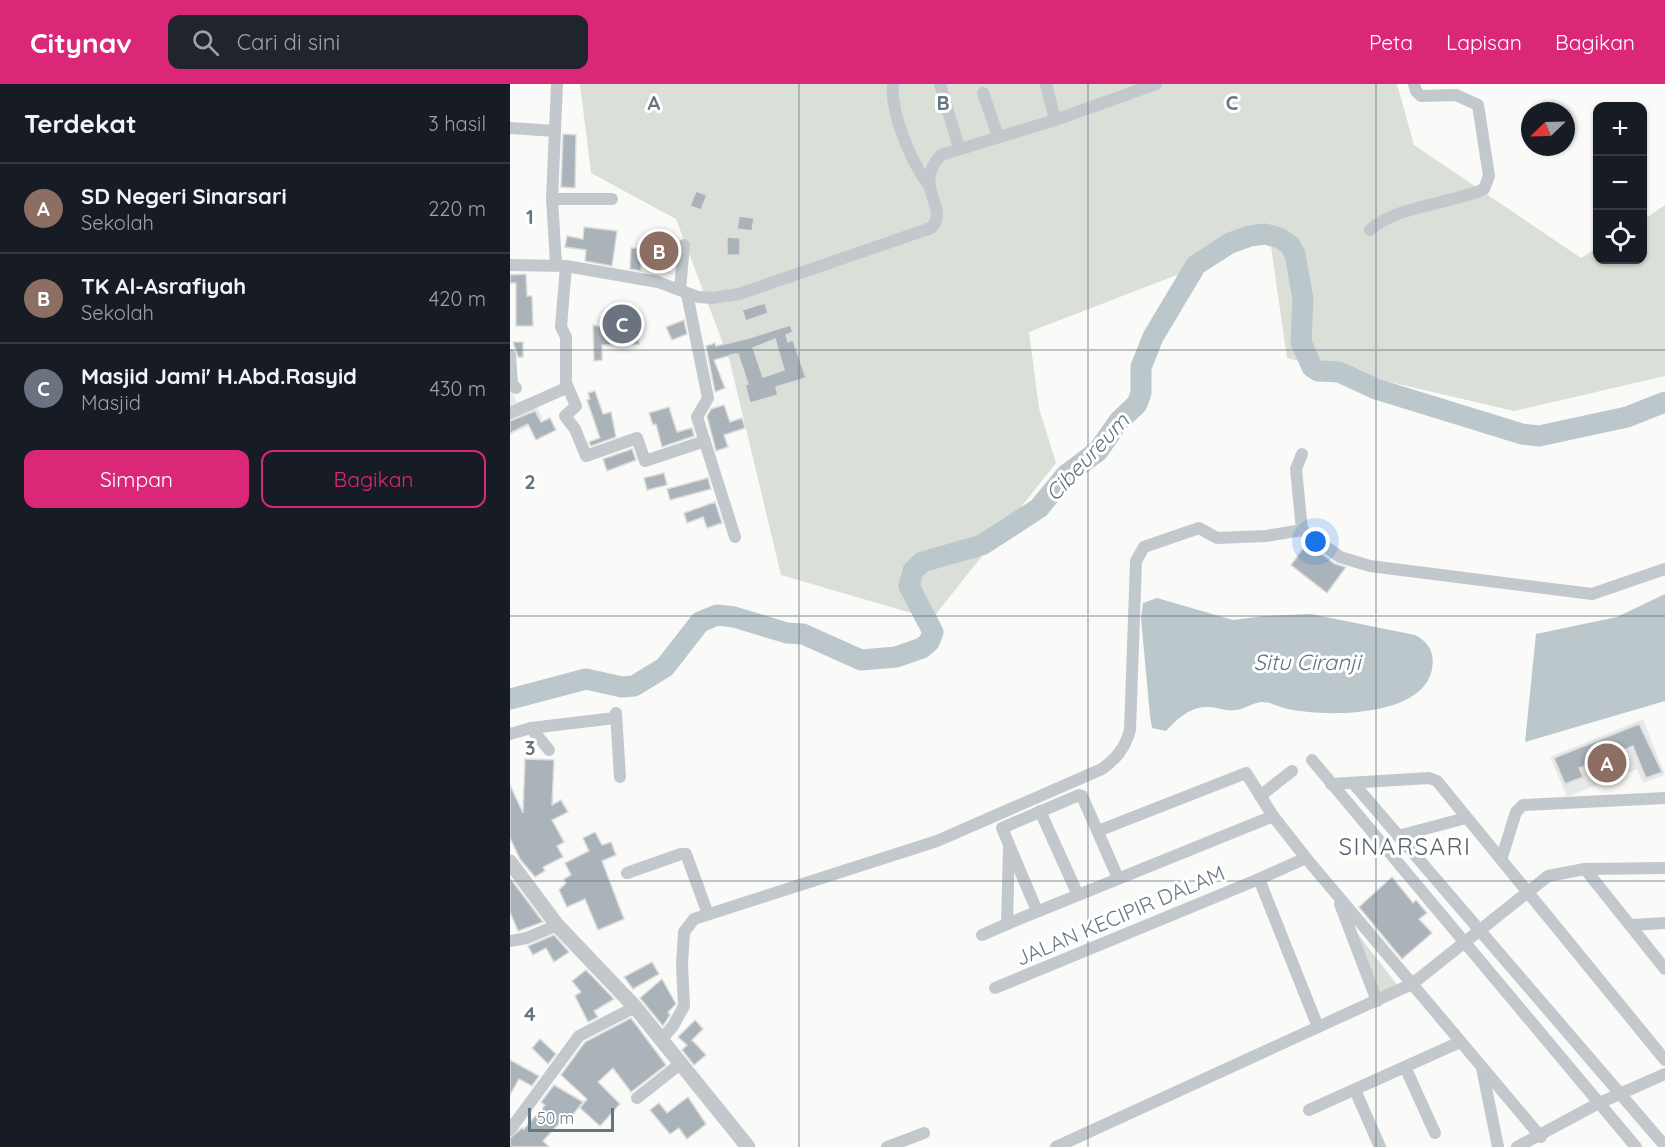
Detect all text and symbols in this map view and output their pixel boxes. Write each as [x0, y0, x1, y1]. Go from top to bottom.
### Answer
search box [168, 15, 588, 69]
text: Citynav [30, 25, 132, 60]
icon: search [189, 26, 222, 59]
text: Cari di sini [237, 28, 340, 56]
text: Peta [1369, 29, 1413, 55]
text: Lapisan [1446, 29, 1522, 55]
text: Bagikan [1555, 29, 1635, 55]
text: A [648, 90, 661, 115]
text: B [936, 90, 950, 115]
text: C [1226, 90, 1239, 115]
north arrow [1521, 102, 1575, 156]
map controls [1593, 102, 1647, 264]
button: + [1593, 102, 1647, 156]
text: Terdekat [24, 107, 137, 140]
text: 3 hasil [428, 111, 486, 136]
button: − [1593, 156, 1647, 210]
text: SD Negeri Sinarsari [81, 182, 287, 210]
text: A [37, 196, 50, 221]
text: 220 m [428, 196, 486, 221]
text: 1 [526, 204, 534, 229]
text: Sekolah [81, 210, 154, 235]
button: locate [1593, 210, 1647, 264]
pin: B [640, 228, 678, 274]
text: TK Al-Asrafiyah [81, 272, 246, 300]
text: B [37, 286, 50, 311]
text: 420 m [429, 286, 486, 311]
text: Sekolah [81, 300, 154, 325]
pin: C [602, 302, 642, 346]
text: Masjid Jami' H.Abd.Rasyid [81, 362, 357, 390]
text: C [37, 376, 50, 401]
text: 430 m [429, 376, 486, 401]
text: Masjid [81, 390, 141, 415]
water label: Cibeureum [1039, 406, 1136, 507]
button: Simpan [24, 450, 249, 508]
button: Bagikan [261, 450, 486, 508]
text: 2 [524, 469, 536, 494]
your location [1301, 527, 1330, 556]
water label: Situ Ciranji [1253, 648, 1363, 676]
text: 3 [525, 735, 535, 760]
pin: A [1588, 740, 1626, 786]
district label: SINARSARI [1338, 831, 1472, 861]
street label: JALAN KECIPIR DALAM [1012, 859, 1228, 971]
text: 4 [524, 1001, 536, 1026]
scale bar [528, 1105, 614, 1132]
text: 50 m [537, 1108, 574, 1128]

